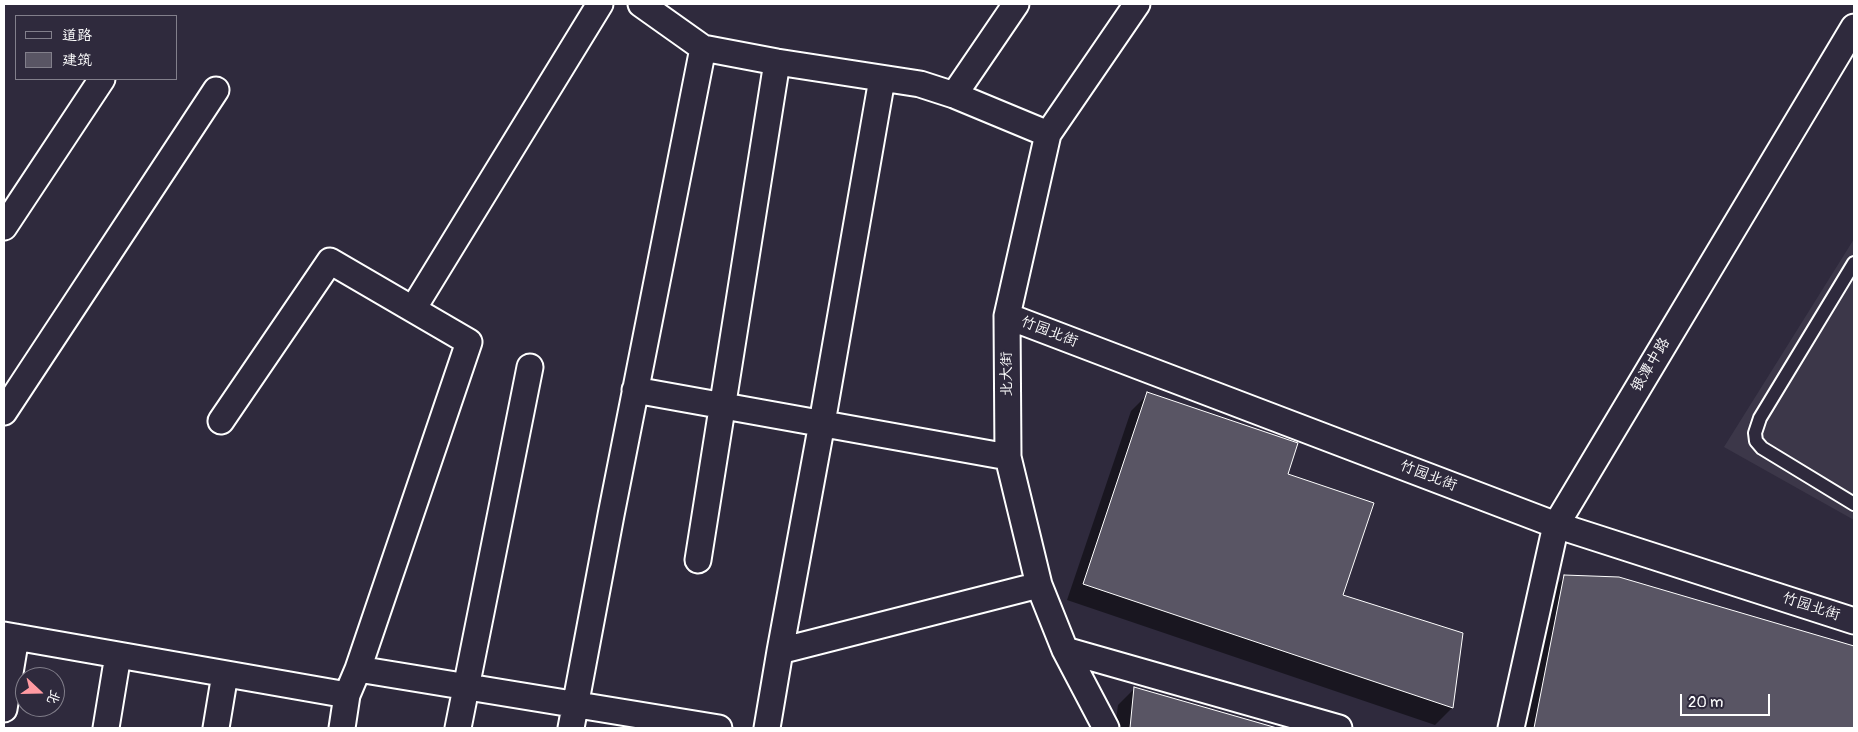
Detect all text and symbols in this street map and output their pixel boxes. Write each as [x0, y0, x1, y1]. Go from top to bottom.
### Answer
legend [15, 15, 178, 80]
text: 道路 [62, 26, 92, 45]
text: 建筑 [62, 51, 92, 70]
street label: 竹园北街 [1018, 313, 1080, 351]
street label: 银潭中路 [1628, 335, 1674, 395]
street label: 北大街 [998, 352, 1016, 396]
street label: 竹园北街 [1397, 457, 1459, 495]
street label: 竹园北街 [1780, 589, 1842, 625]
north arrow [15, 667, 65, 717]
scale bar [1683, 684, 1773, 716]
text: 北 [43, 688, 64, 707]
text: 20 m [1688, 693, 1723, 712]

